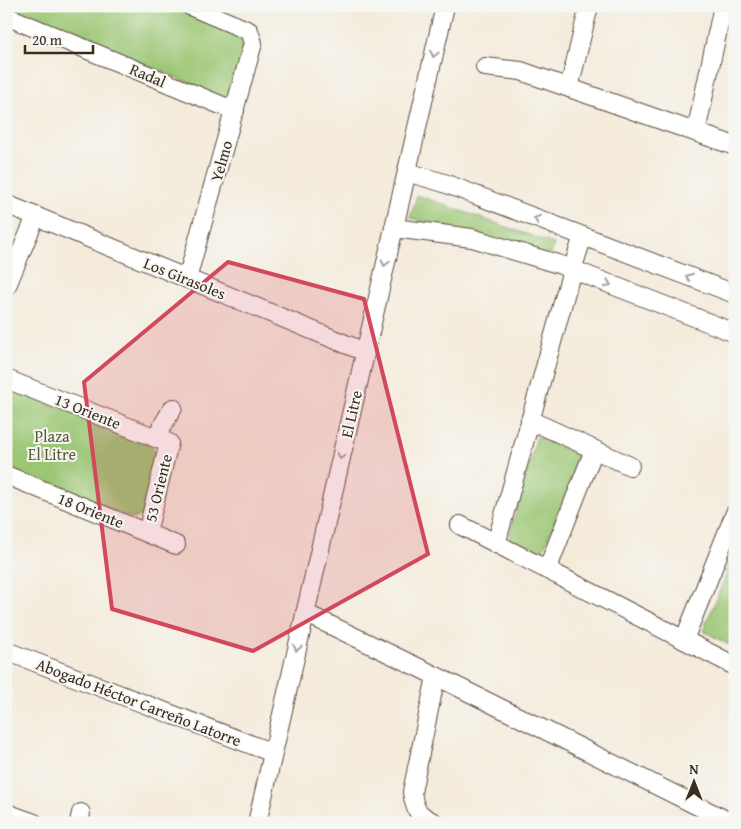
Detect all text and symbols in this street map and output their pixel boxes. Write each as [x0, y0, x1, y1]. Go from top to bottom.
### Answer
scale bar [25, 22, 92, 54]
text: 20 m [32, 29, 63, 50]
one-way arrow [429, 49, 440, 58]
street label: Radal [126, 57, 170, 94]
street label: Yelmo [204, 138, 238, 184]
one-way arrow [534, 215, 542, 225]
street label: Los Girasoles [140, 251, 230, 305]
one-way arrow [381, 259, 391, 268]
one-way arrow [685, 273, 694, 283]
one-way arrow [603, 278, 612, 288]
street label: 13 Oriente [51, 387, 125, 435]
street label: El Litre [334, 388, 368, 440]
park label: Plaza El Litre [28, 424, 76, 466]
street label: 53 Oriente [138, 451, 178, 525]
one-way arrow [336, 451, 347, 460]
street label: 18 Oriente [54, 486, 128, 534]
one-way arrow [292, 644, 303, 653]
street label: Abogado Héctor Carreño Latorre [33, 652, 245, 752]
north arrow [668, 756, 718, 806]
text: N [689, 759, 699, 779]

